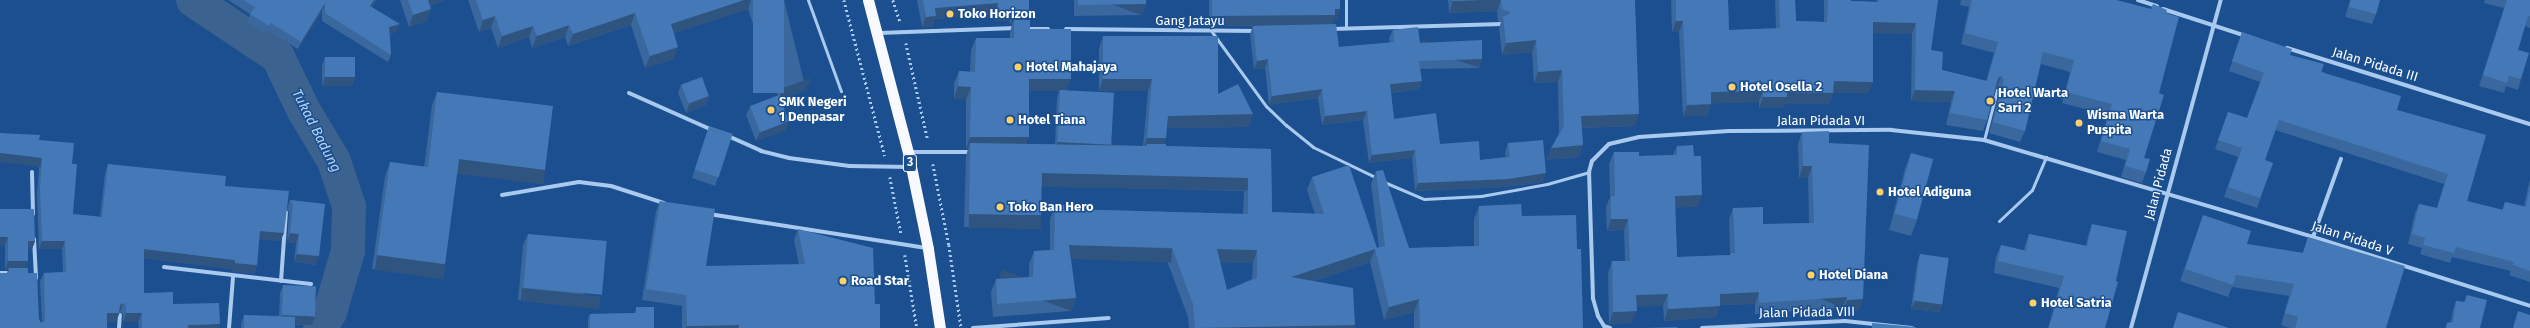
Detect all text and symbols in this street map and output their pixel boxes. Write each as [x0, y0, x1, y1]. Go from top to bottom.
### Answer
place label: Toko Horizon [958, 6, 1036, 22]
marker: Toko Horizon [945, 9, 955, 19]
street label: Gang Jatayu [1155, 13, 1225, 29]
street label: Jalan Pidada III [2330, 45, 2420, 85]
place label: Hotel Mahajaya [1026, 59, 1117, 75]
marker: Hotel Mahajaya [1013, 62, 1023, 72]
place label: Hotel Osella 2 [1740, 79, 1822, 95]
marker: Hotel Osella 2 [1727, 82, 1737, 92]
place label: Hotel Warta Sari 2 [1998, 86, 2068, 117]
water label: Tukad Badung [288, 87, 344, 175]
place label: SMK Negeri 1 Denpasar [779, 95, 847, 126]
marker: Hotel Warta Sari 2 [1985, 96, 1995, 106]
marker: SMK Negeri 1 Denpasar [766, 105, 776, 115]
place label: Wisma Warta Puspita [2087, 108, 2164, 139]
place label: Hotel Tiana [1018, 112, 1086, 128]
street label: Jalan Pidada VI [1777, 113, 1865, 129]
marker: Hotel Tiana [1005, 115, 1015, 125]
marker: Wisma Warta Puspita [2074, 118, 2084, 128]
street label: Jalan Pidada [2142, 146, 2176, 222]
road number: 3 [902, 153, 918, 173]
place label: Hotel Adiguna [1888, 184, 1971, 200]
marker: Hotel Adiguna [1875, 187, 1885, 197]
place label: Toko Ban Hero [1008, 199, 1094, 215]
marker: Toko Ban Hero [995, 202, 1005, 212]
street label: Jalan Pidada V [2309, 219, 2395, 259]
place label: Hotel Diana [1819, 267, 1888, 283]
marker: Hotel Diana [1806, 270, 1816, 280]
place label: Road Star [851, 273, 909, 289]
marker: Road Star [838, 276, 848, 286]
place label: Hotel Satria [2041, 295, 2112, 311]
marker: Hotel Satria [2028, 298, 2038, 308]
street label: Jalan Pidada VIII [1759, 304, 1855, 322]

